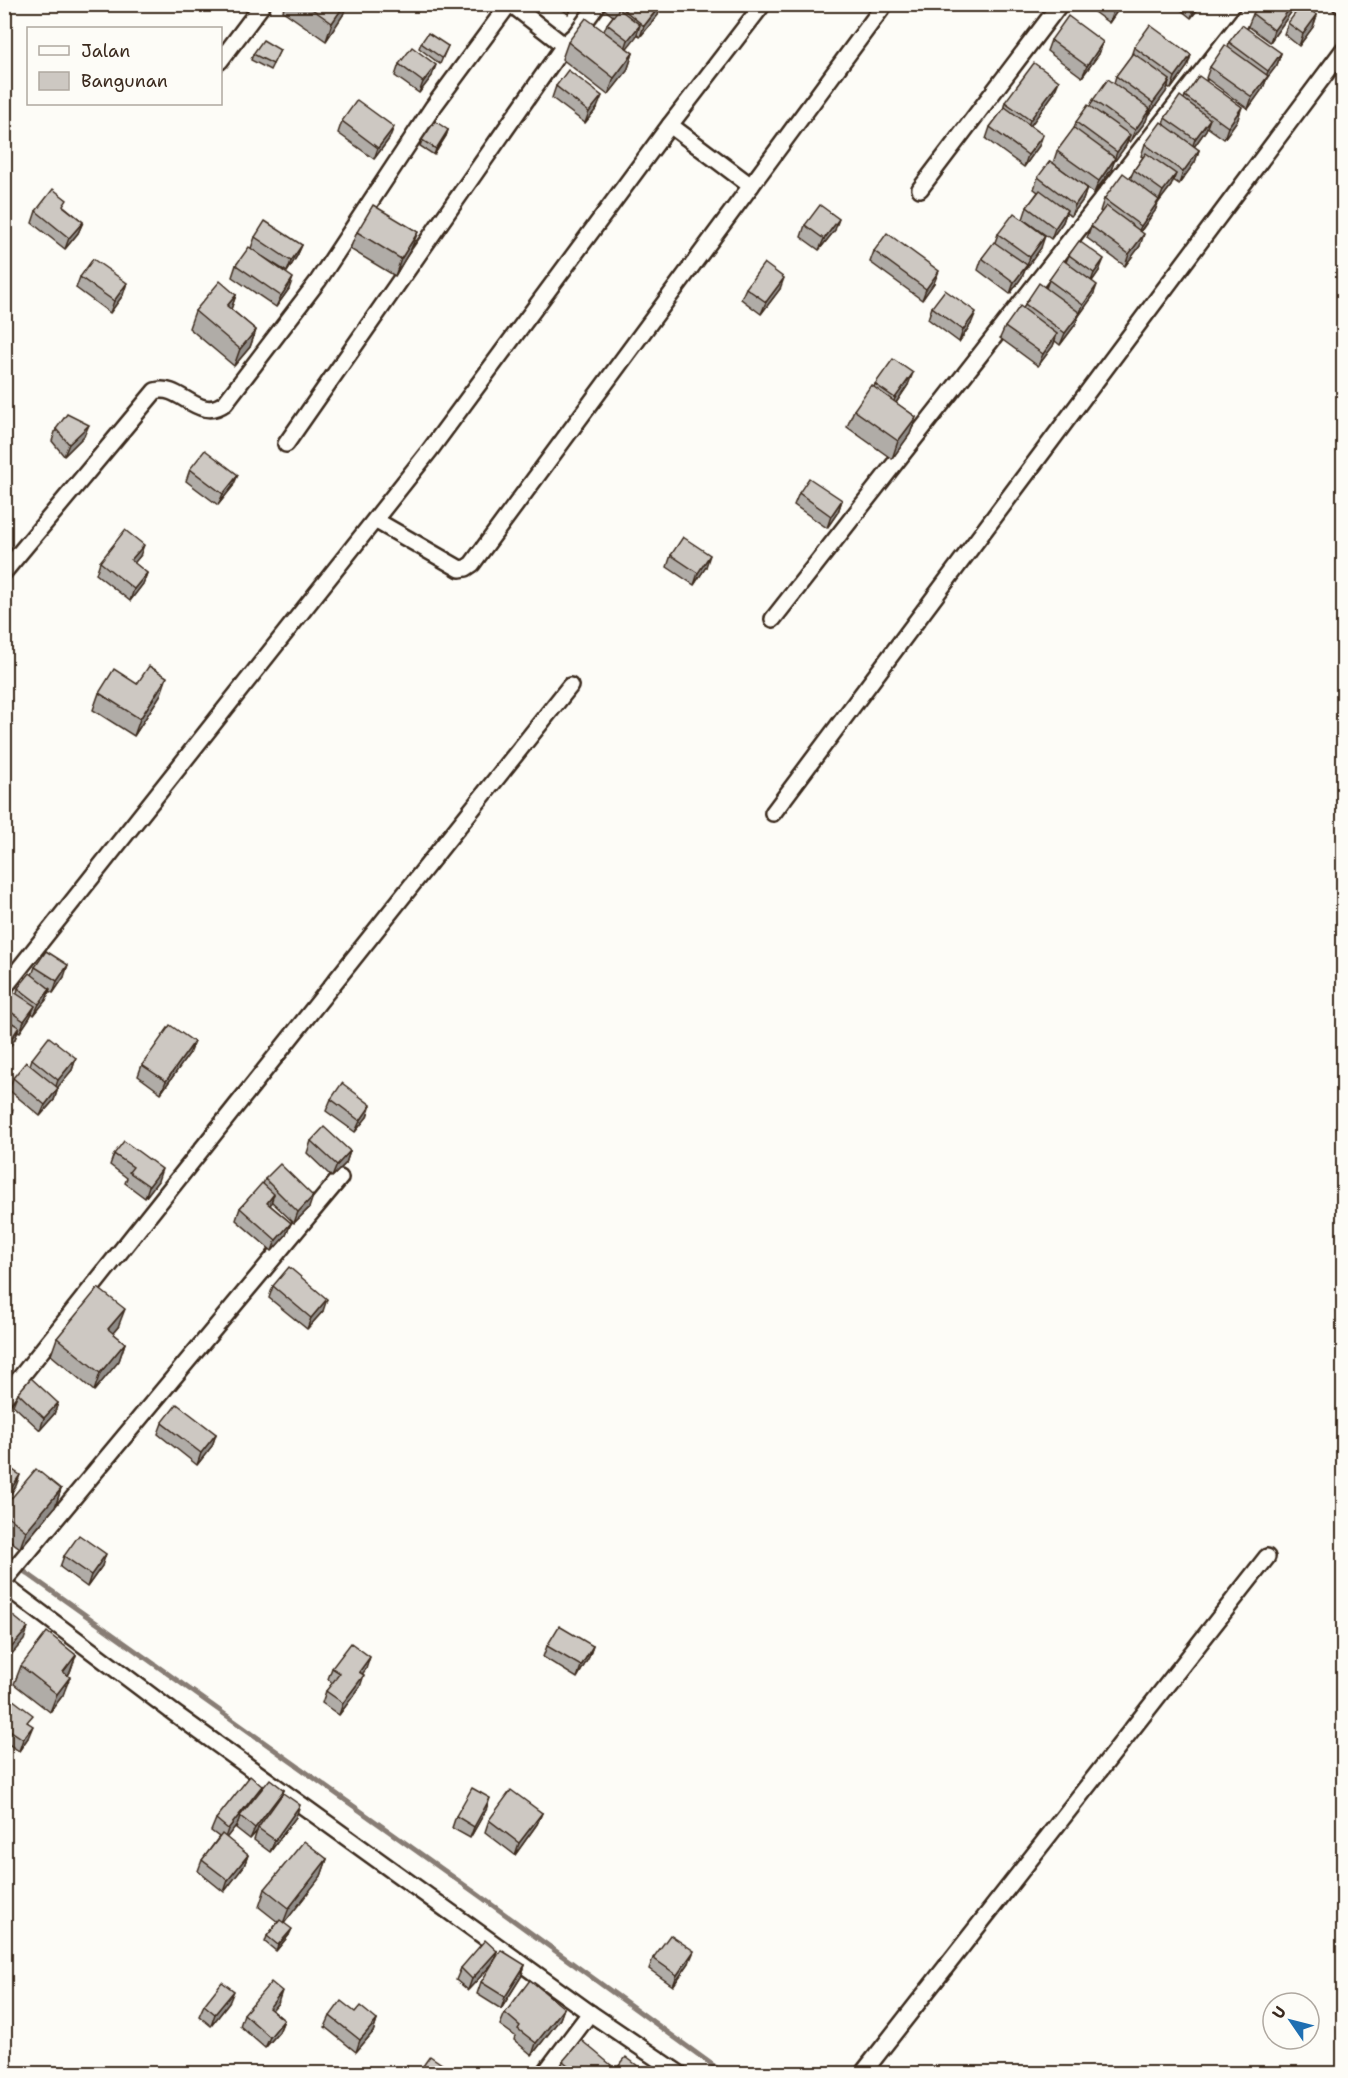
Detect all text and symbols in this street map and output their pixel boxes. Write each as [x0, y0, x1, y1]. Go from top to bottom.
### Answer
legend [27, 27, 222, 105]
text: Jalan [81, 39, 130, 63]
text: Bangunan [81, 69, 168, 93]
north arrow [1261, 1991, 1321, 2051]
text: U [1267, 2002, 1291, 2023]

